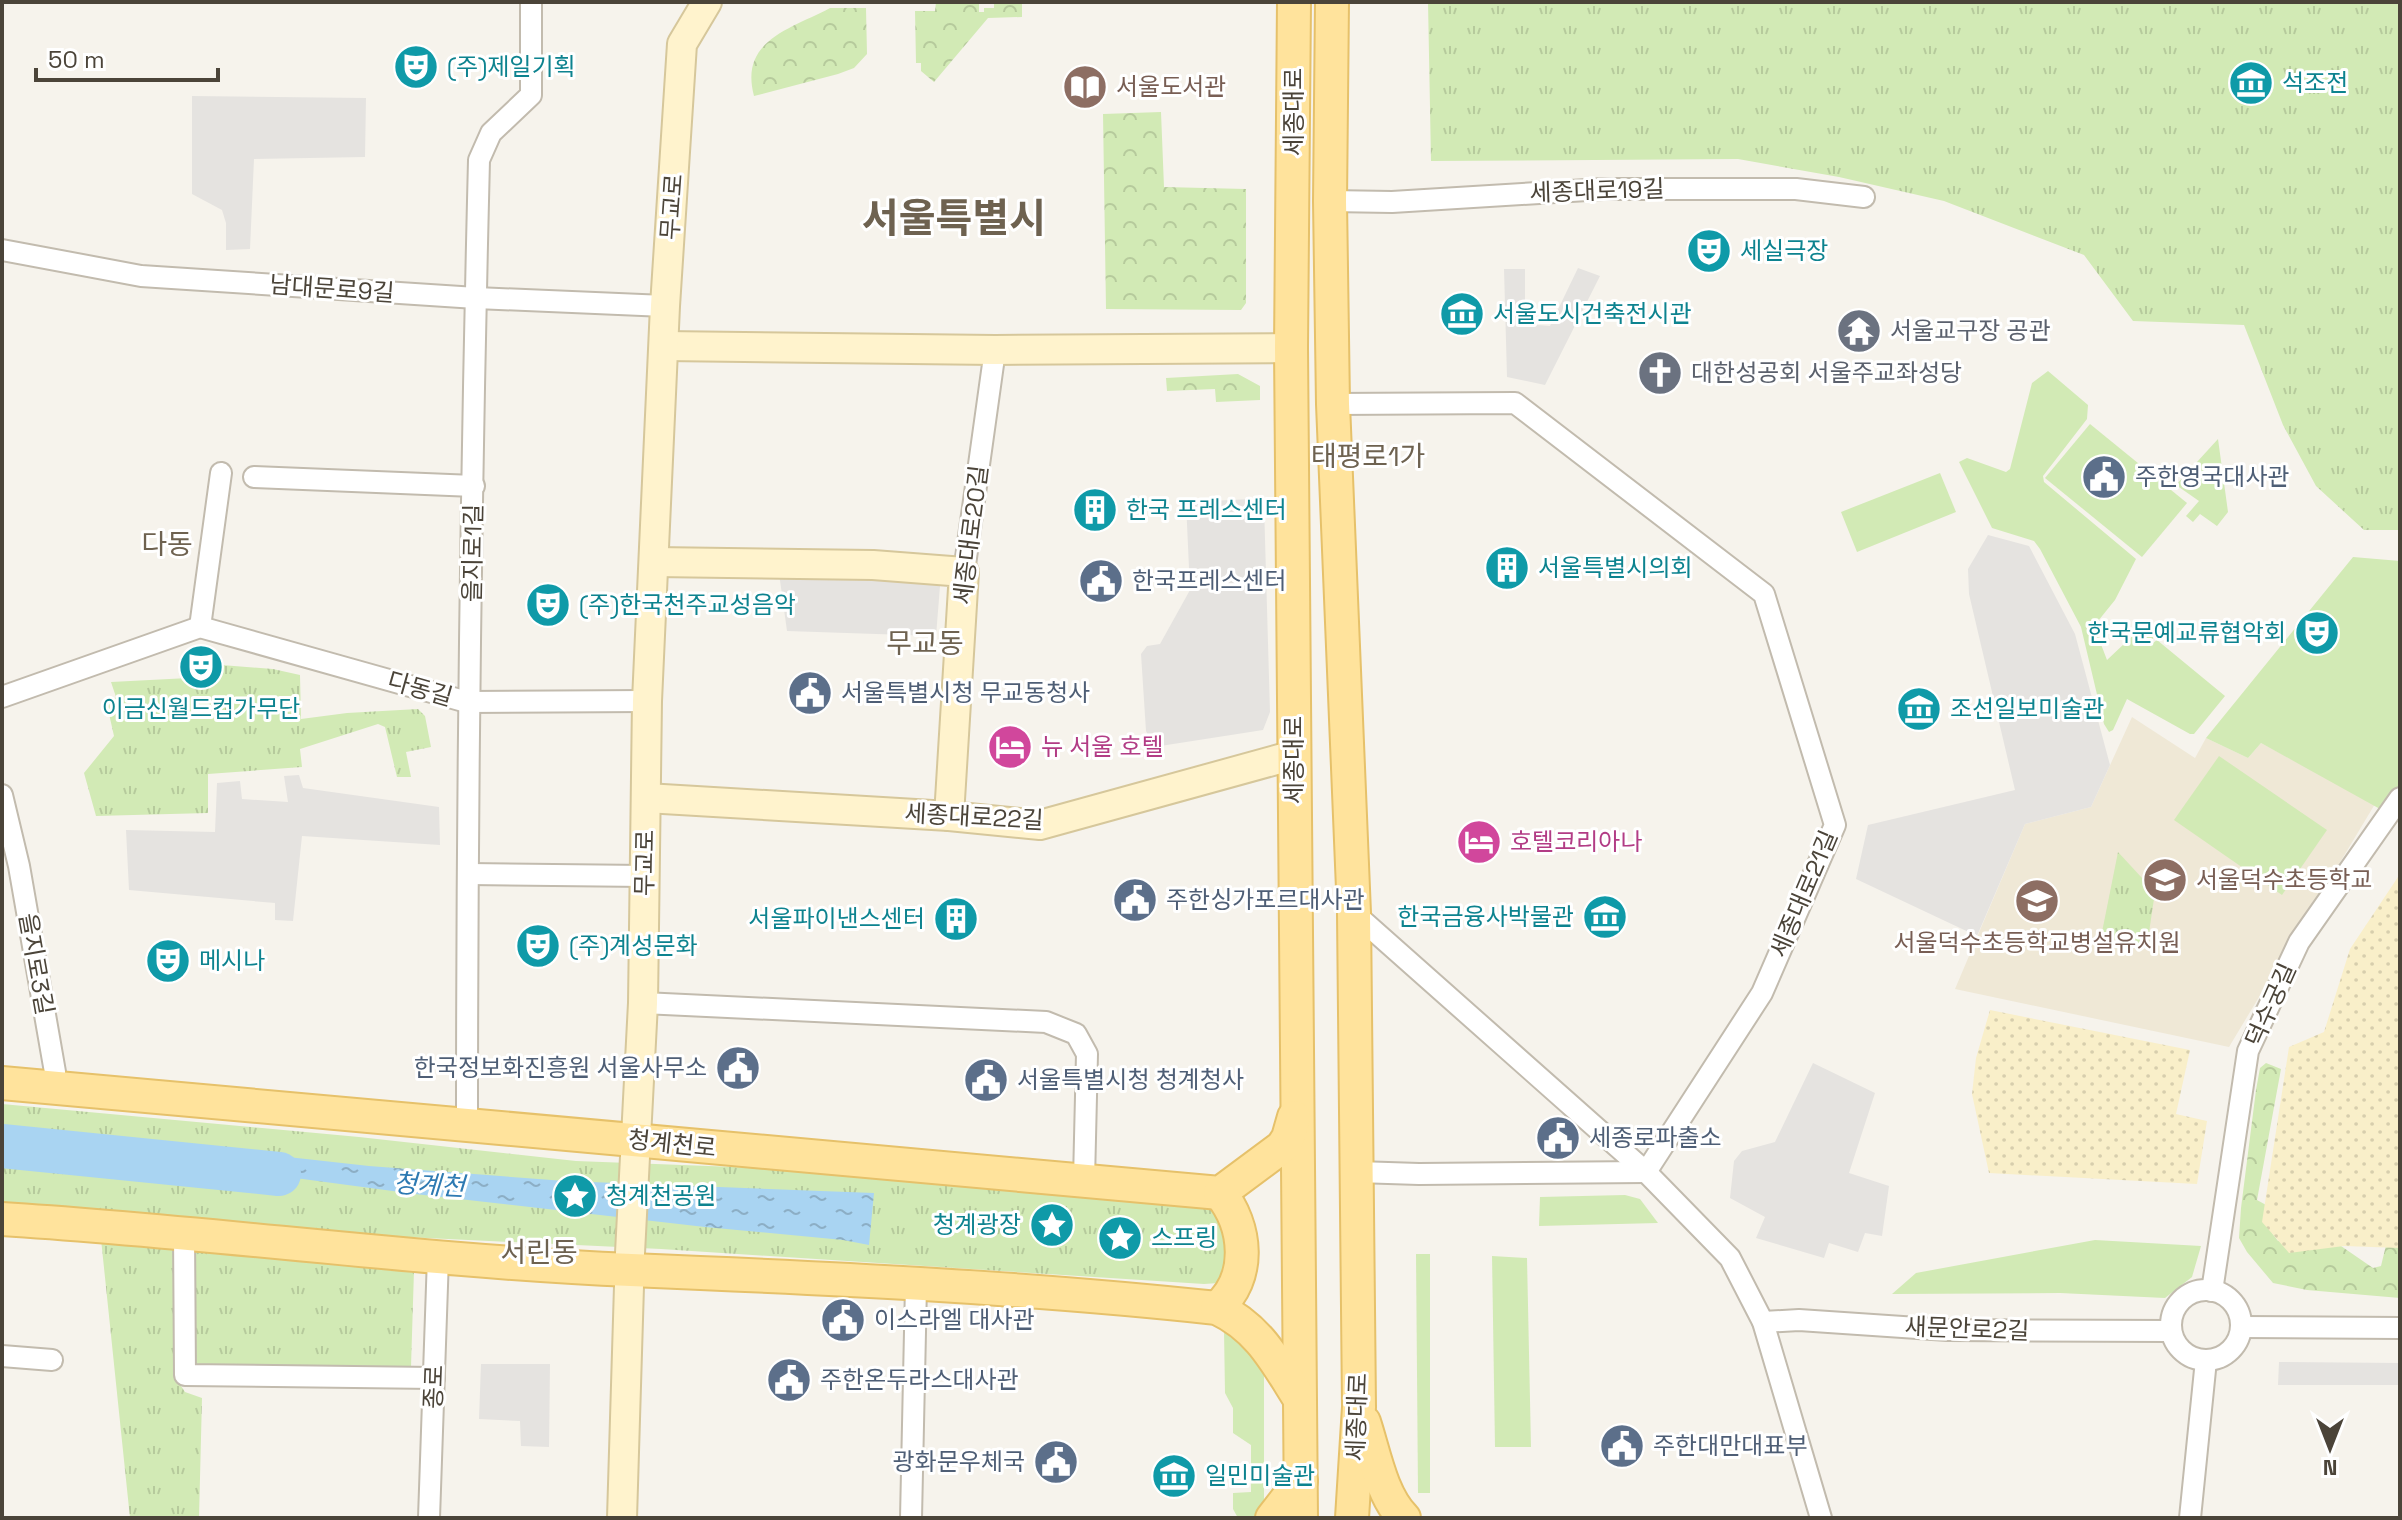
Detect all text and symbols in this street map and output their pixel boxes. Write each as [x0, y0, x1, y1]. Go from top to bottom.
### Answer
scale bar [36, 32, 218, 82]
theatre icon: (주)제일기획 [392, 43, 440, 91]
text: 50 m [48, 44, 105, 75]
place label: (주)제일기획 [447, 51, 576, 82]
museum icon: 석조전 [2227, 59, 2275, 107]
library icon: 서울도서관 [1061, 63, 1109, 111]
place label: 석조전 [2282, 67, 2348, 98]
street label: 세종대로 [1278, 68, 1309, 156]
place label: 서울도서관 [1116, 71, 1226, 102]
street label: 무교로 [654, 173, 689, 241]
street label: 세종대로19길 [1529, 173, 1665, 208]
district label: 서울특별시 [862, 193, 1046, 244]
theatre icon: 세실극장 [1685, 227, 1733, 275]
place label: 세실극장 [1740, 235, 1828, 266]
street label: 남대문로9길 [269, 269, 396, 308]
museum icon: 서울도시건축전시관 [1438, 290, 1486, 338]
place label: 서울도시건축전시관 [1493, 298, 1692, 329]
temple icon: 서울교구장 공관 [1835, 307, 1883, 355]
place label: 서울교구장 공관 [1890, 315, 2051, 346]
church icon: 대한성공회 서울주교좌성당 [1636, 349, 1684, 397]
place label: 대한성공회 서울주교좌성당 [1691, 357, 1962, 388]
district label: 태평로1가 [1311, 438, 1425, 474]
public building icon: 주한영국대사관 [2080, 453, 2128, 501]
place label: 주한영국대사관 [2135, 461, 2290, 492]
street label: 세종대로20길 [947, 463, 994, 606]
building icon: 한국 프레스센터 [1071, 486, 1119, 534]
place label: 한국 프레스센터 [1126, 494, 1287, 525]
street label: 을지로1길 [456, 504, 489, 602]
district label: 다동 [141, 526, 193, 562]
building icon: 서울특별시의회 [1483, 544, 1531, 592]
place label: 서울특별시의회 [1538, 552, 1693, 583]
public building icon: 한국프레스센터 [1077, 557, 1125, 605]
place label: 한국프레스센터 [1132, 565, 1287, 596]
theatre icon: (주)한국천주교성음악 [524, 581, 572, 629]
place label: (주)한국천주교성음악 [579, 589, 796, 620]
theatre icon: 한국문예교류협악회 [2293, 609, 2341, 657]
place label: 한국문예교류협악회 [2087, 617, 2286, 648]
district label: 무교동 [886, 625, 964, 661]
theatre icon: 이금신월드컵가무단 [177, 643, 225, 691]
street label: 다동길 [384, 664, 456, 713]
public building icon: 서울특별시청 무교동청사 [786, 669, 834, 717]
place label: 서울특별시청 무교동청사 [841, 677, 1090, 708]
museum icon: 조선일보미술관 [1895, 685, 1943, 733]
place label: 이금신월드컵가무단 [102, 693, 300, 724]
place label: 조선일보미술관 [1950, 693, 2105, 724]
street label: 세종대로 [1278, 716, 1309, 804]
hotel icon: 뉴 서울 호텔 [986, 723, 1034, 771]
place label: 뉴 서울 호텔 [1041, 731, 1164, 762]
street label: 세종대로22길 [904, 797, 1044, 836]
hotel icon: 호텔코리아나 [1455, 818, 1503, 866]
place label: 호텔코리아나 [1510, 826, 1642, 857]
street label: 세종대로21길 [1763, 826, 1844, 962]
street label: 무교로 [628, 830, 661, 896]
school or university icon: 서울덕수초등학교 [2141, 856, 2189, 904]
place label: 서울덕수초등학교 [2196, 864, 2373, 895]
public building icon: 주한싱가포르대사관 [1111, 876, 1159, 924]
school or university icon: 서울덕수초등학교병설유치원 [2013, 877, 2061, 925]
place label: 주한싱가포르대사관 [1166, 884, 1365, 915]
museum icon: 한국금융사박물관 [1581, 893, 1629, 941]
building icon: 서울파이낸스센터 [932, 895, 980, 943]
place label: 한국금융사박물관 [1397, 901, 1574, 932]
place label: 서울파이낸스센터 [748, 903, 925, 934]
street label: 을지로3길 [12, 911, 61, 1017]
theatre icon: (주)계성문화 [514, 922, 562, 970]
place label: 서울덕수초등학교병설유치원 [1893, 927, 2181, 958]
place label: (주)계성문화 [569, 930, 698, 961]
theatre icon: 메시나 [144, 937, 192, 985]
place label: 메시나 [199, 945, 265, 976]
street label: 덕수궁길 [2238, 958, 2303, 1051]
public building icon: 한국정보화진흥원 서울사무소 [714, 1044, 762, 1092]
place label: 한국정보화진흥원 서울사무소 [414, 1052, 707, 1083]
public building icon: 서울특별시청 청계청사 [962, 1056, 1010, 1104]
place label: 서울특별시청 청계청사 [1017, 1064, 1244, 1095]
public building icon: 세종로파출소 [1534, 1114, 1582, 1162]
place label: 세종로파출소 [1589, 1122, 1721, 1153]
street label: 청계천로 [627, 1123, 718, 1164]
water label: 청계천 [392, 1166, 469, 1204]
place icon: 청계천공원 [551, 1172, 599, 1220]
place label: 청계천공원 [606, 1180, 716, 1211]
place icon: 청계광장 [1028, 1201, 1076, 1249]
place label: 청계광장 [933, 1209, 1021, 1240]
place icon: 스프링 [1096, 1214, 1144, 1262]
place label: 스프링 [1151, 1222, 1217, 1253]
district label: 서린동 [500, 1234, 578, 1270]
public building icon: 이스라엘 대사관 [819, 1296, 867, 1344]
place label: 이스라엘 대사관 [874, 1304, 1035, 1335]
street label: 새문안로2길 [1904, 1311, 2030, 1346]
public building icon: 주한온두라스대사관 [765, 1356, 813, 1404]
street label: 종로 [417, 1364, 450, 1410]
place label: 주한온두라스대사관 [820, 1364, 1019, 1395]
street label: 세종대로 [1339, 1372, 1374, 1462]
north arrow [2290, 1408, 2370, 1488]
public building icon: 주한대만대표부 [1598, 1422, 1646, 1470]
place label: 주한대만대표부 [1653, 1430, 1808, 1461]
public building icon: 광화문우체국 [1032, 1438, 1080, 1486]
place label: 광화문우체국 [893, 1446, 1025, 1477]
museum icon: 일민미술관 [1150, 1452, 1198, 1500]
text: N [2323, 1454, 2337, 1482]
place label: 일민미술관 [1205, 1460, 1315, 1491]

